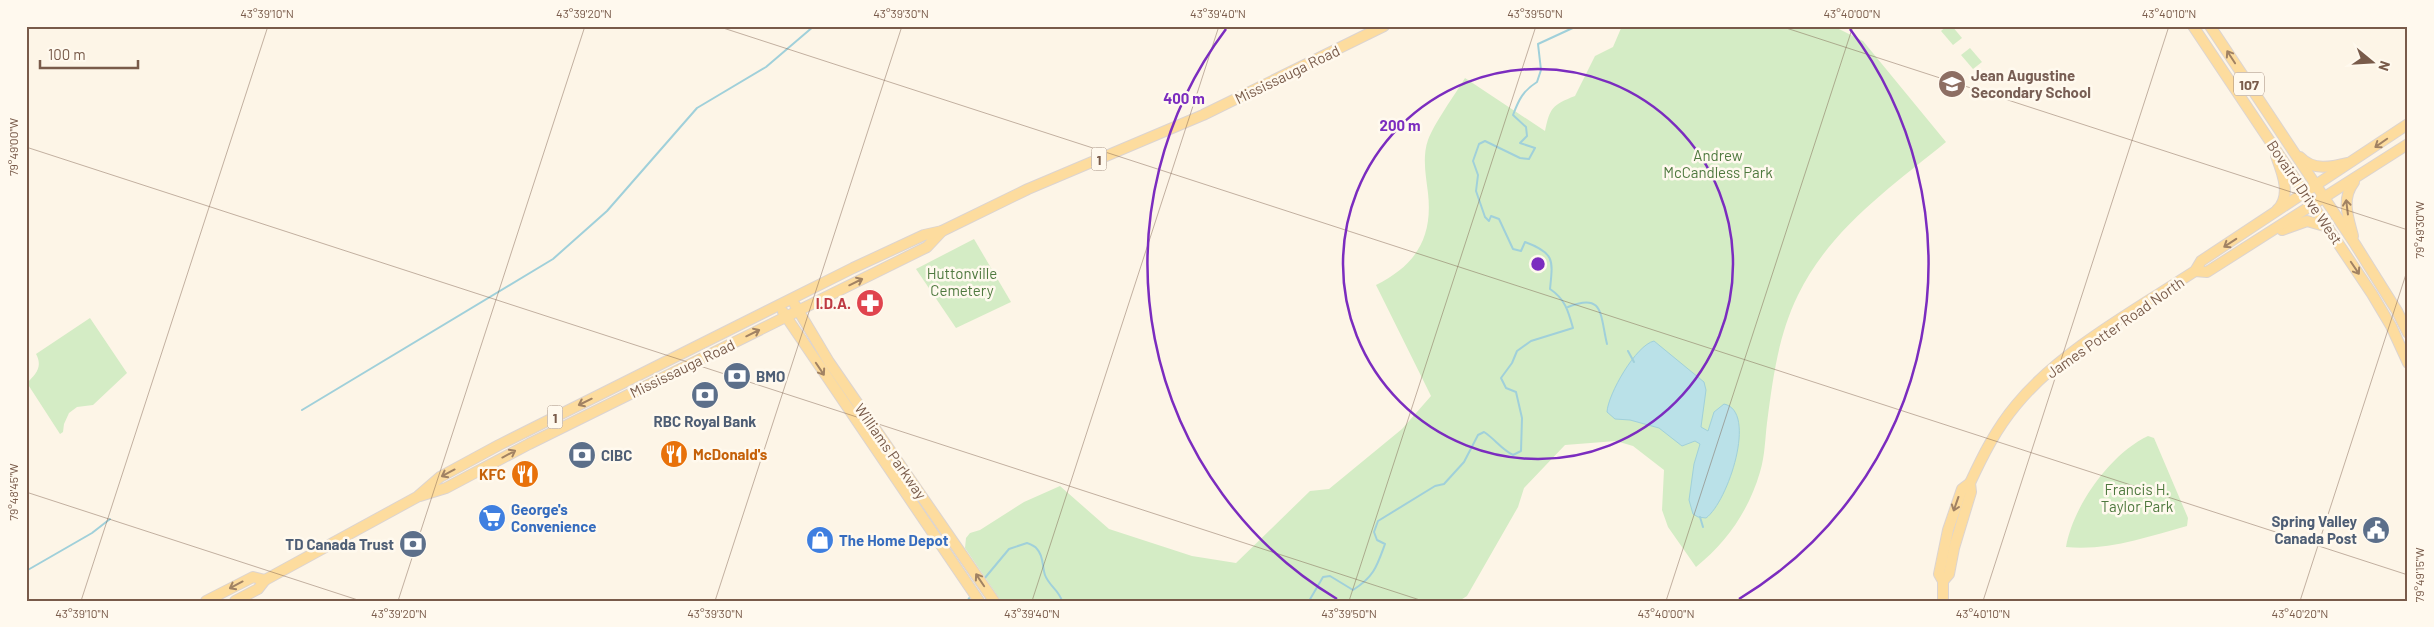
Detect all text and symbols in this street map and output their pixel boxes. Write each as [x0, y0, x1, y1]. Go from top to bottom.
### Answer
text: 43°39'10"N [240, 6, 294, 20]
text: 43°39'20"N [556, 6, 612, 20]
text: 43°39'30"N [873, 6, 929, 20]
text: 43°39'40"N [1190, 6, 1246, 20]
text: 43°39'50"N [1507, 6, 1563, 20]
text: 43°40'00"N [1823, 6, 1881, 20]
text: 43°40'10"N [2142, 6, 2196, 20]
scale bar [40, 38, 138, 70]
north arrow [2346, 38, 2396, 88]
street label: Mississauga Road [1232, 41, 1342, 107]
text: 100 m [48, 45, 86, 63]
one-way arrow [2226, 50, 2236, 64]
text: N [2375, 59, 2394, 73]
place label: Jean Augustine Secondary School [1971, 66, 2091, 101]
school or university icon: Jean Augustine Secondary School [1937, 69, 1967, 99]
road number: 107 [2234, 72, 2264, 96]
text: 400 m [1163, 89, 1205, 107]
text: 200 m [1379, 116, 1421, 134]
text: 79°49'00"W [6, 117, 20, 176]
street label: Bovaird Drive West [2264, 137, 2346, 247]
one-way arrow [2374, 138, 2388, 148]
park label: Andrew McCandless Park [1663, 146, 1773, 181]
road number: 1 [1092, 148, 1106, 170]
one-way arrow [2342, 199, 2352, 215]
text: 79°49'30"W [2412, 201, 2426, 259]
one-way arrow [2223, 237, 2237, 248]
centre of rings [1529, 255, 1547, 273]
one-way arrow [2350, 261, 2361, 275]
park label: Huttonville Cemetery [927, 264, 997, 299]
street label: James Potter Road North [2043, 273, 2187, 381]
one-way arrow [848, 277, 863, 286]
pharmacy icon: I.D.A. [855, 288, 885, 318]
place label: I.D.A. [816, 294, 851, 312]
one-way arrow [745, 327, 760, 337]
street label: Mississauga Road [627, 335, 737, 401]
bank icon: BMO [722, 361, 752, 391]
one-way arrow [815, 361, 825, 375]
place label: BMO [756, 367, 785, 385]
bank icon: RBC Royal Bank [690, 380, 720, 410]
one-way arrow [577, 397, 592, 407]
street label: Williams Parkway [851, 400, 931, 502]
road number: 1 [548, 406, 562, 428]
place label: RBC Royal Bank [654, 412, 756, 430]
restaurant icon: McDonald's [659, 439, 689, 469]
bank icon: CIBC [567, 440, 597, 470]
place label: McDonald's [693, 445, 768, 463]
place label: CIBC [601, 446, 632, 464]
one-way arrow [501, 449, 516, 459]
restaurant icon: KFC [510, 459, 540, 489]
text: 79°48'45"W [6, 463, 20, 521]
place label: KFC [479, 465, 506, 483]
one-way arrow [441, 468, 456, 478]
park label: Francis H. Taylor Park [2101, 480, 2174, 515]
one-way arrow [1951, 496, 1960, 512]
place label: George's Convenience [511, 500, 596, 535]
supermarket icon: George's Convenience [477, 503, 507, 533]
place label: Spring Valley Canada Post [2271, 512, 2357, 547]
public building icon: Spring Valley Canada Post [2361, 515, 2391, 545]
shop icon: The Home Depot [805, 525, 835, 555]
bank icon: TD Canada Trust [398, 529, 428, 559]
place label: The Home Depot [839, 531, 949, 549]
place label: TD Canada Trust [285, 535, 394, 553]
text: 79°49'15"W [2412, 547, 2426, 603]
one-way arrow [975, 573, 985, 587]
one-way arrow [229, 581, 244, 591]
text: 43°39'10"N [55, 606, 109, 620]
text: 43°39'20"N [371, 606, 427, 620]
text: 43°39'30"N [687, 606, 743, 620]
text: 43°39'40"N [1004, 606, 1060, 620]
text: 43°39'50"N [1321, 606, 1377, 620]
text: 43°40'00"N [1637, 606, 1695, 620]
text: 43°40'10"N [1956, 606, 2010, 620]
text: 43°40'20"N [2272, 606, 2328, 620]

